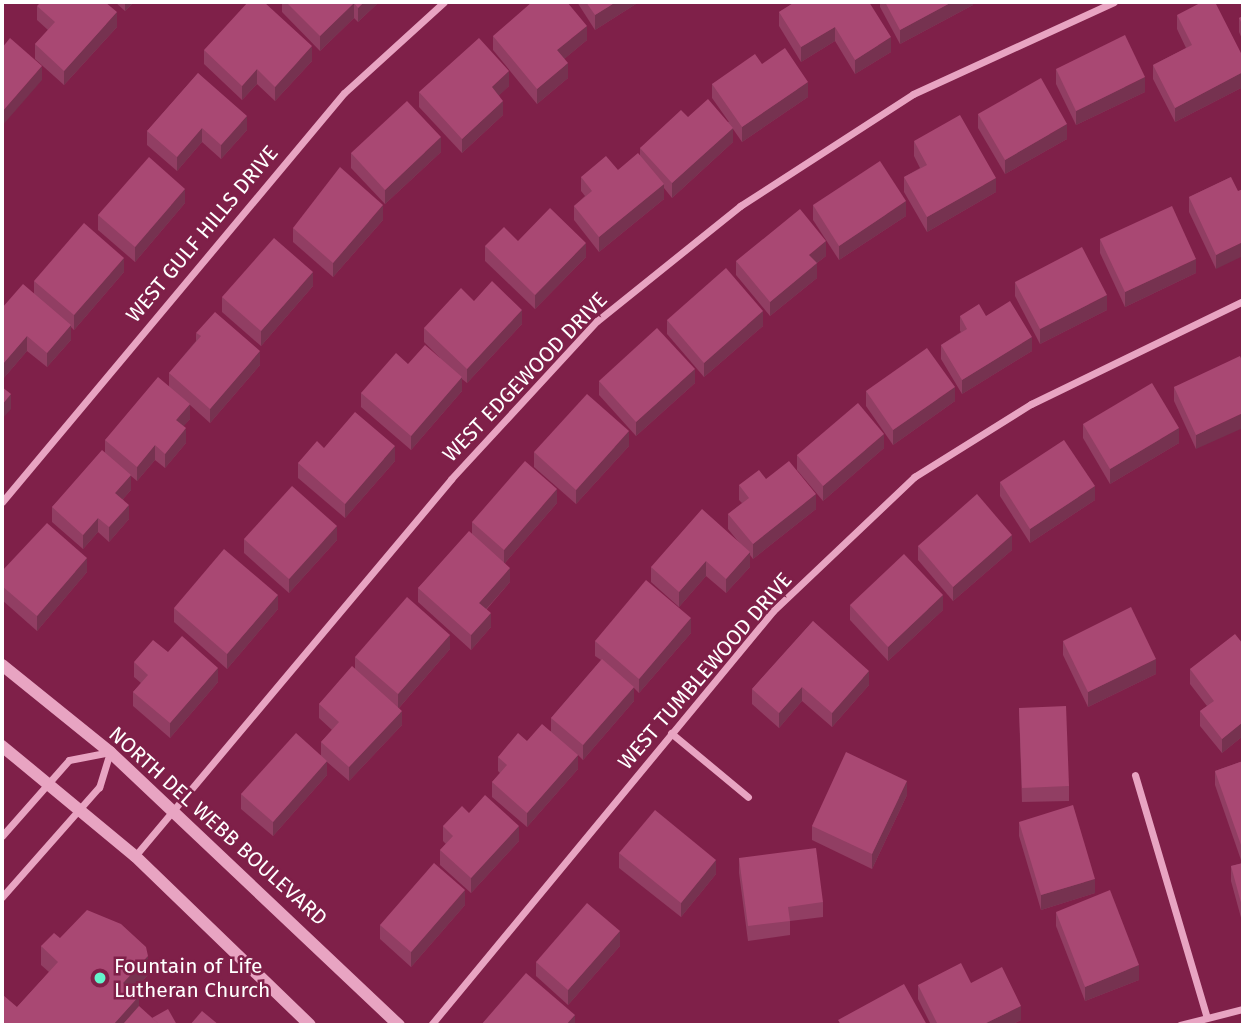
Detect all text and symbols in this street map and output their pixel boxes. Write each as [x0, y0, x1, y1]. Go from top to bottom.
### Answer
street label: WEST GULF HILLS DRIVE [121, 141, 283, 327]
street label: WEST EDGEWOOD DRIVE [437, 287, 613, 467]
street label: WEST TUMBLEWOOD DRIVE [613, 568, 797, 774]
street label: NORTH DEL WEBB BOULEVARD [104, 721, 332, 931]
place label: Fountain of Life Lutheran Church [114, 953, 270, 1003]
marker: Fountain of Life Lutheran Church [92, 970, 108, 986]

